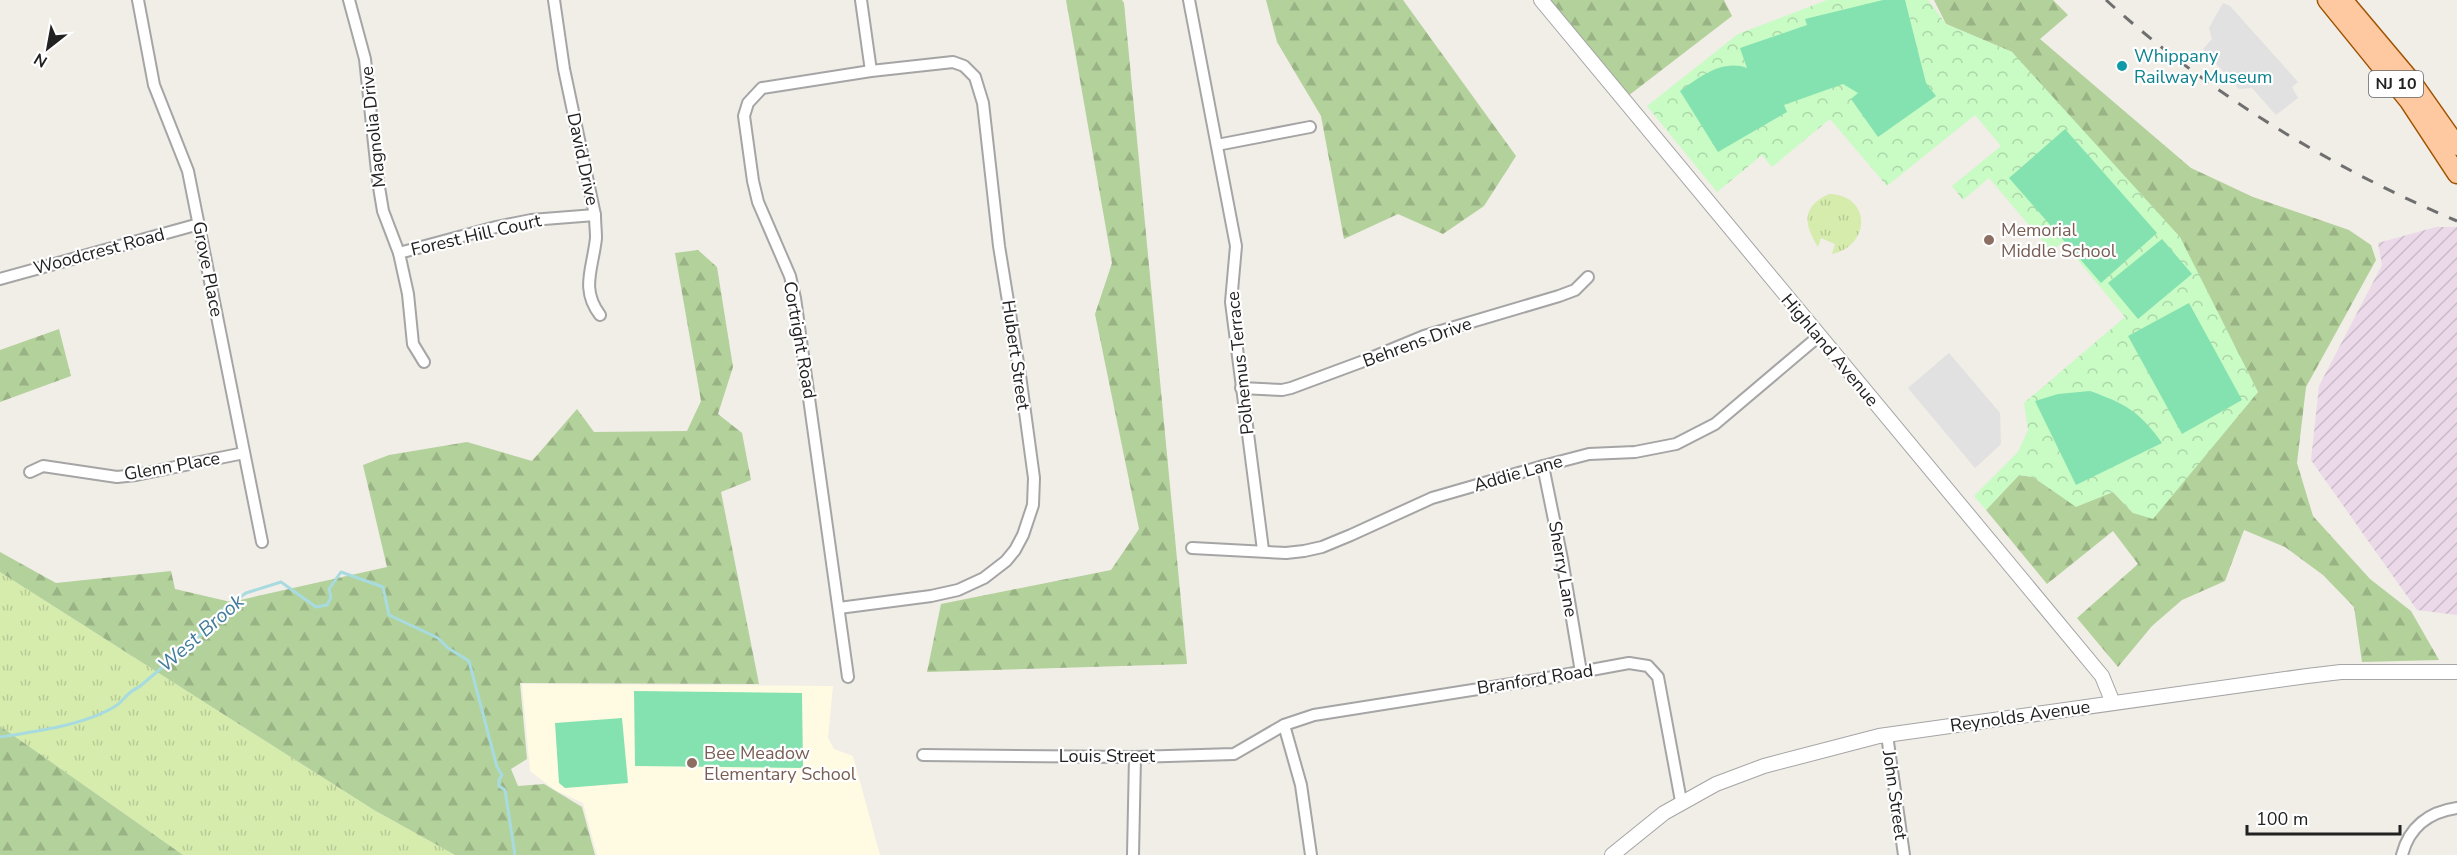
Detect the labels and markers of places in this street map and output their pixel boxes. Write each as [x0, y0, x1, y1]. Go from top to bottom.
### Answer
place label: Whippany Railway Museum [2134, 44, 2272, 89]
marker: Whippany Railway Museum [2115, 59, 2129, 73]
place label: Memorial Middle School [2001, 218, 2117, 263]
marker: Memorial Middle School [1982, 233, 1996, 247]
place label: Bee Meadow Elementary School [704, 741, 857, 786]
marker: Bee Meadow Elementary School [685, 756, 699, 770]

